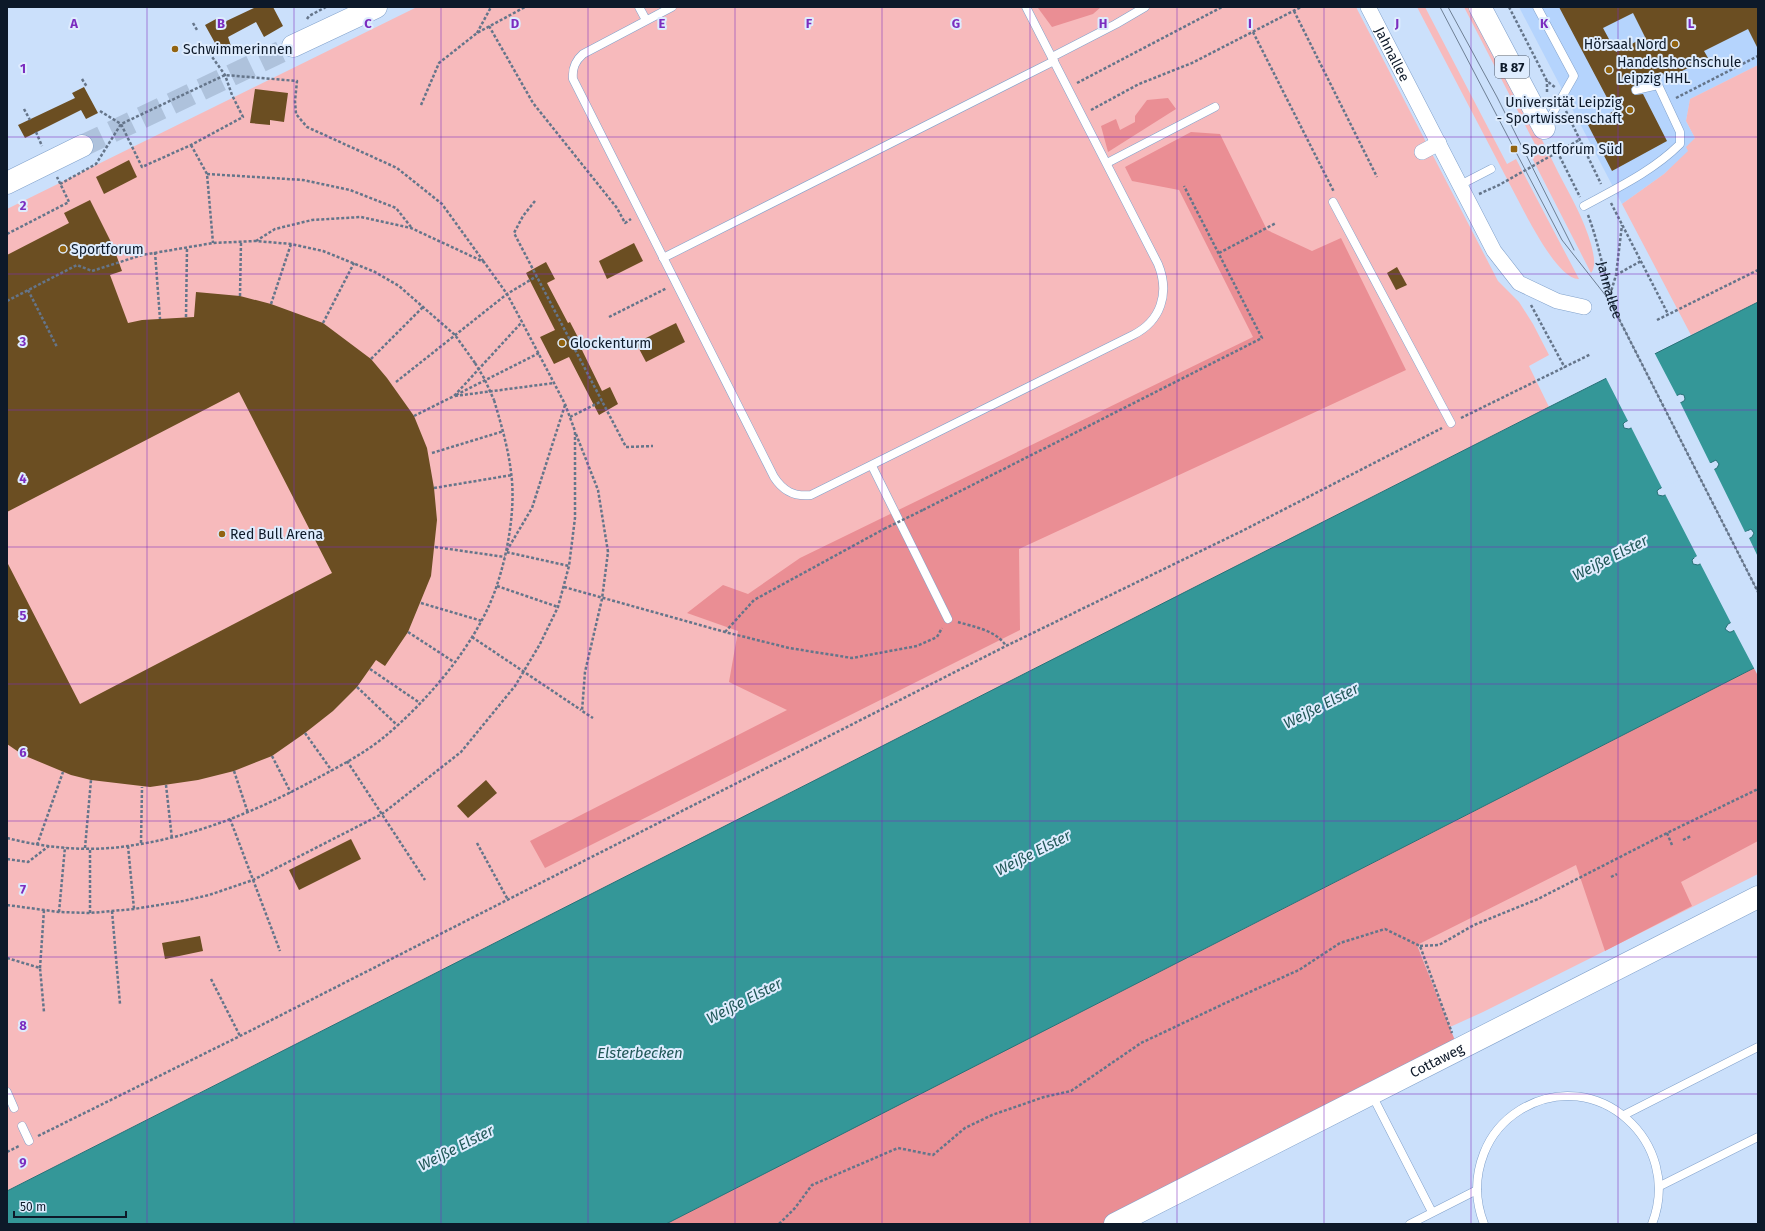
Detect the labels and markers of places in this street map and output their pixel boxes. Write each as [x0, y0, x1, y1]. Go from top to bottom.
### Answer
place label: Hörsaal Nord [1584, 36, 1667, 53]
marker: Hörsaal Nord [1670, 39, 1680, 49]
place label: Schwimmerinnen [183, 41, 293, 58]
marker: Schwimmerinnen [170, 44, 180, 54]
place label: Handelshochschule Leipzig HHL [1617, 54, 1742, 87]
marker: Handelshochschule Leipzig HHL [1604, 65, 1614, 75]
place label: Universität Leipzig - Sportwissenschaft [1497, 94, 1623, 127]
marker: Universität Leipzig - Sportwissenschaft [1625, 105, 1635, 115]
place label: Sportforum Süd [1522, 141, 1623, 158]
marker: Sportforum Süd [1509, 144, 1519, 154]
place label: Sportforum [71, 241, 144, 258]
marker: Sportforum [58, 244, 68, 254]
place label: Glockenturm [570, 335, 651, 352]
marker: Glockenturm [557, 338, 567, 348]
place label: Red Bull Arena [230, 526, 323, 543]
marker: Red Bull Arena [217, 529, 227, 539]

